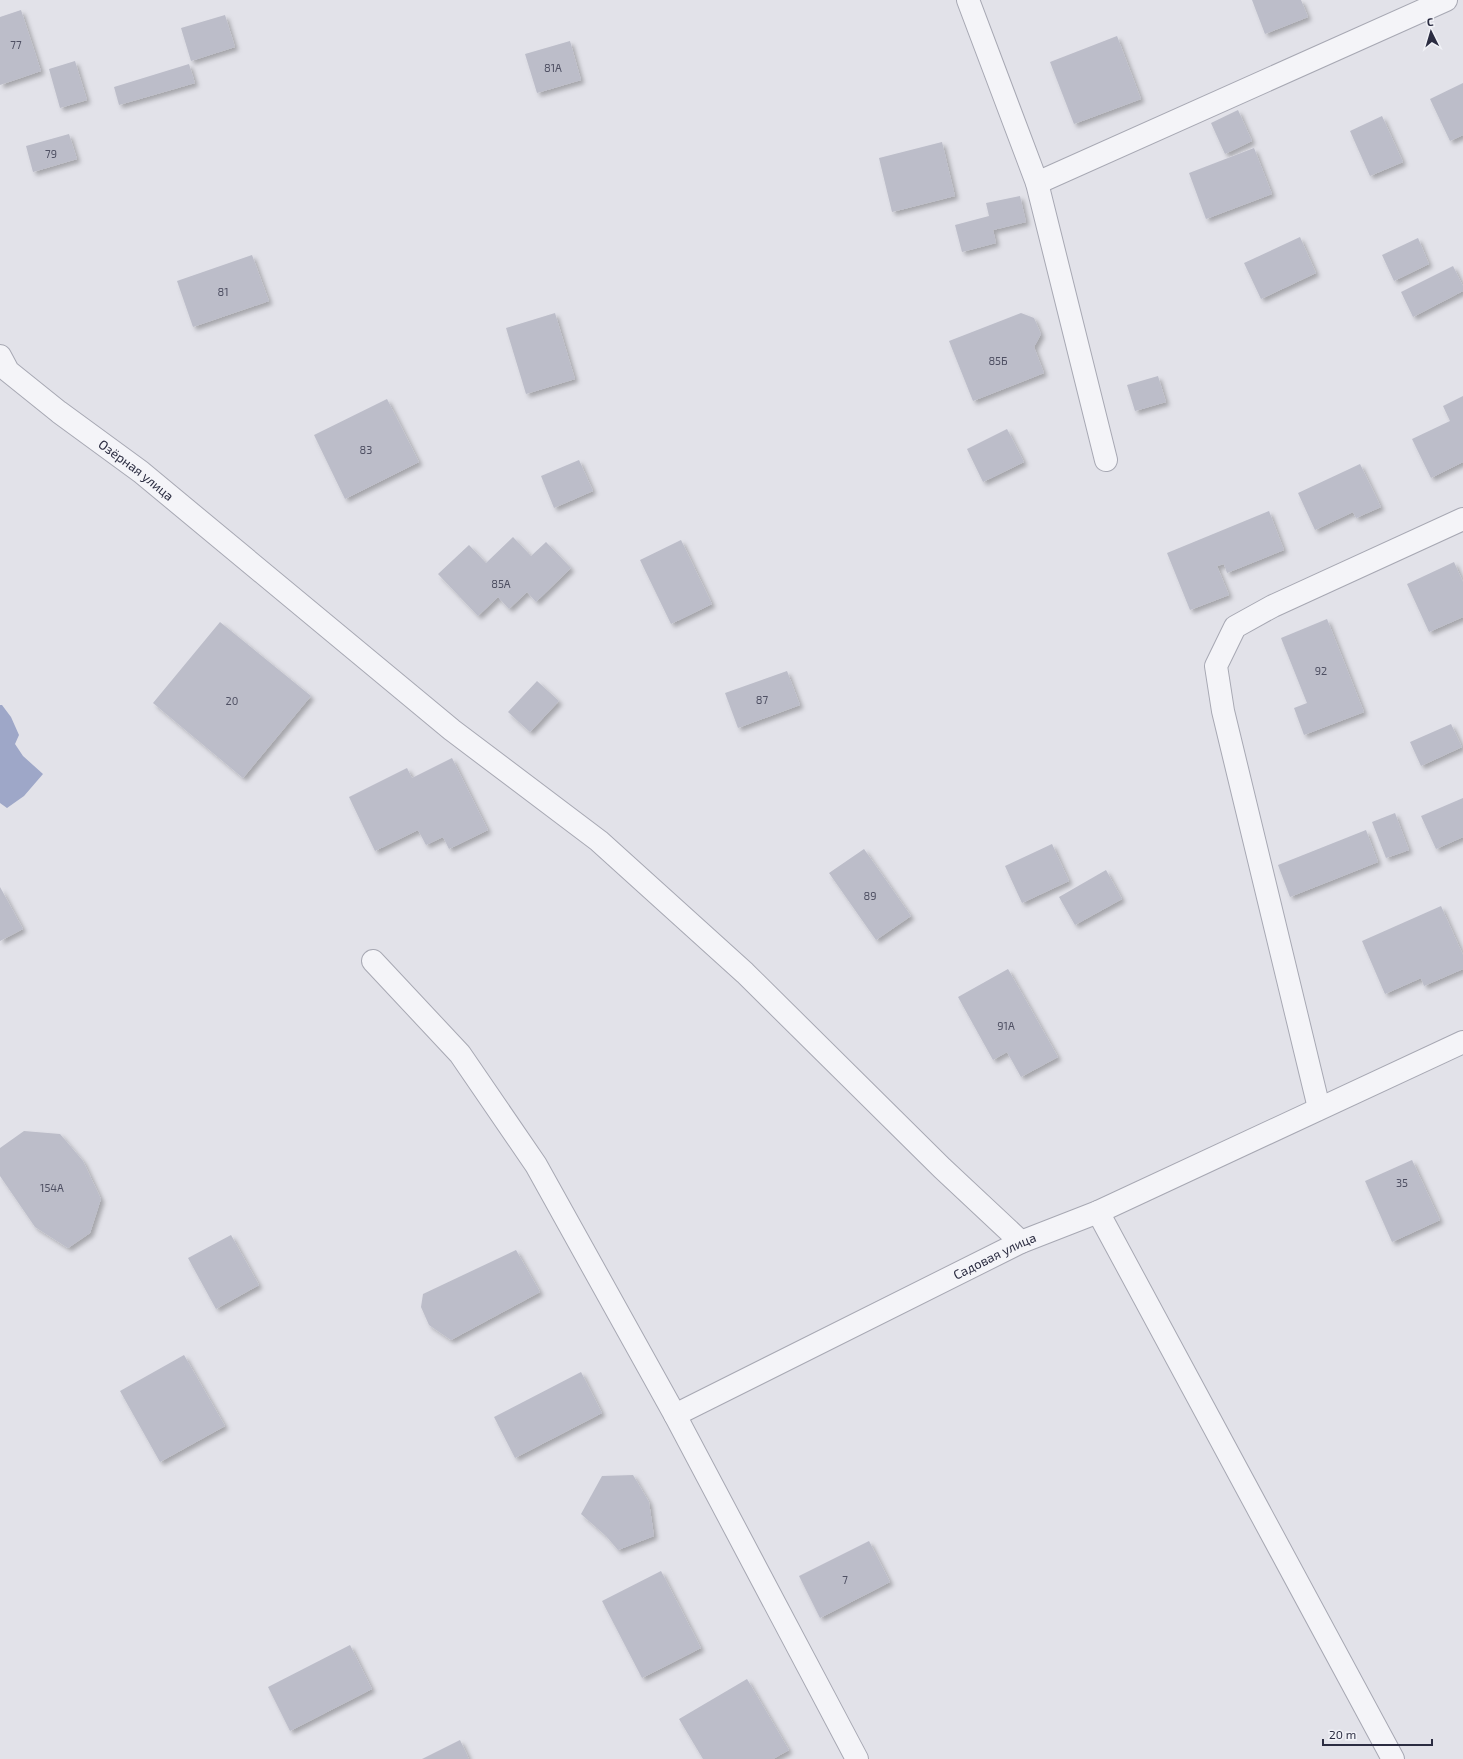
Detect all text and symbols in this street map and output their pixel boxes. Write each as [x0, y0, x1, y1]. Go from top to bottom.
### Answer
north arrow [1411, 12, 1451, 52]
text: С [1426, 15, 1434, 28]
house number: 77 [10, 38, 22, 51]
house number: 81А [544, 61, 562, 74]
house number: 79 [45, 147, 57, 160]
house number: 81 [217, 285, 229, 298]
house number: 85Б [988, 354, 1008, 367]
street label: Озёрная улица [96, 436, 177, 504]
house number: 83 [360, 443, 372, 456]
house number: 85А [491, 577, 511, 590]
house number: 92 [1315, 664, 1327, 677]
house number: 87 [756, 693, 769, 706]
house number: 20 [226, 694, 238, 707]
house number: 89 [864, 889, 876, 902]
house number: 91А [997, 1019, 1015, 1032]
house number: 35 [1396, 1176, 1408, 1189]
house number: 154А [40, 1181, 64, 1194]
street label: Садовая улица [950, 1229, 1038, 1283]
house number: 7 [842, 1573, 848, 1586]
scale bar [1323, 1721, 1432, 1747]
text: 20 m [1329, 1727, 1356, 1741]

